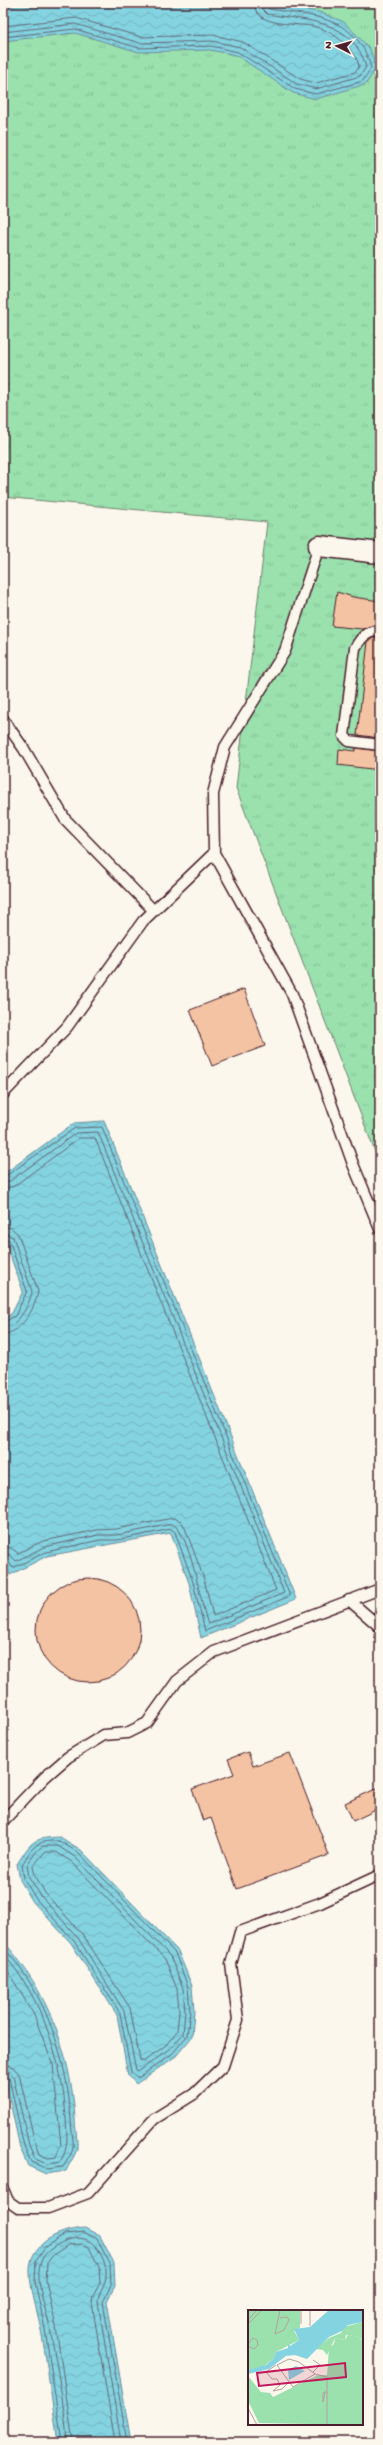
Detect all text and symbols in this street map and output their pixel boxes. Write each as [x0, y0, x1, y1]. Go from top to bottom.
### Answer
north arrow [317, 26, 357, 66]
text: N [323, 41, 335, 49]
inset map [248, 2310, 363, 2425]

